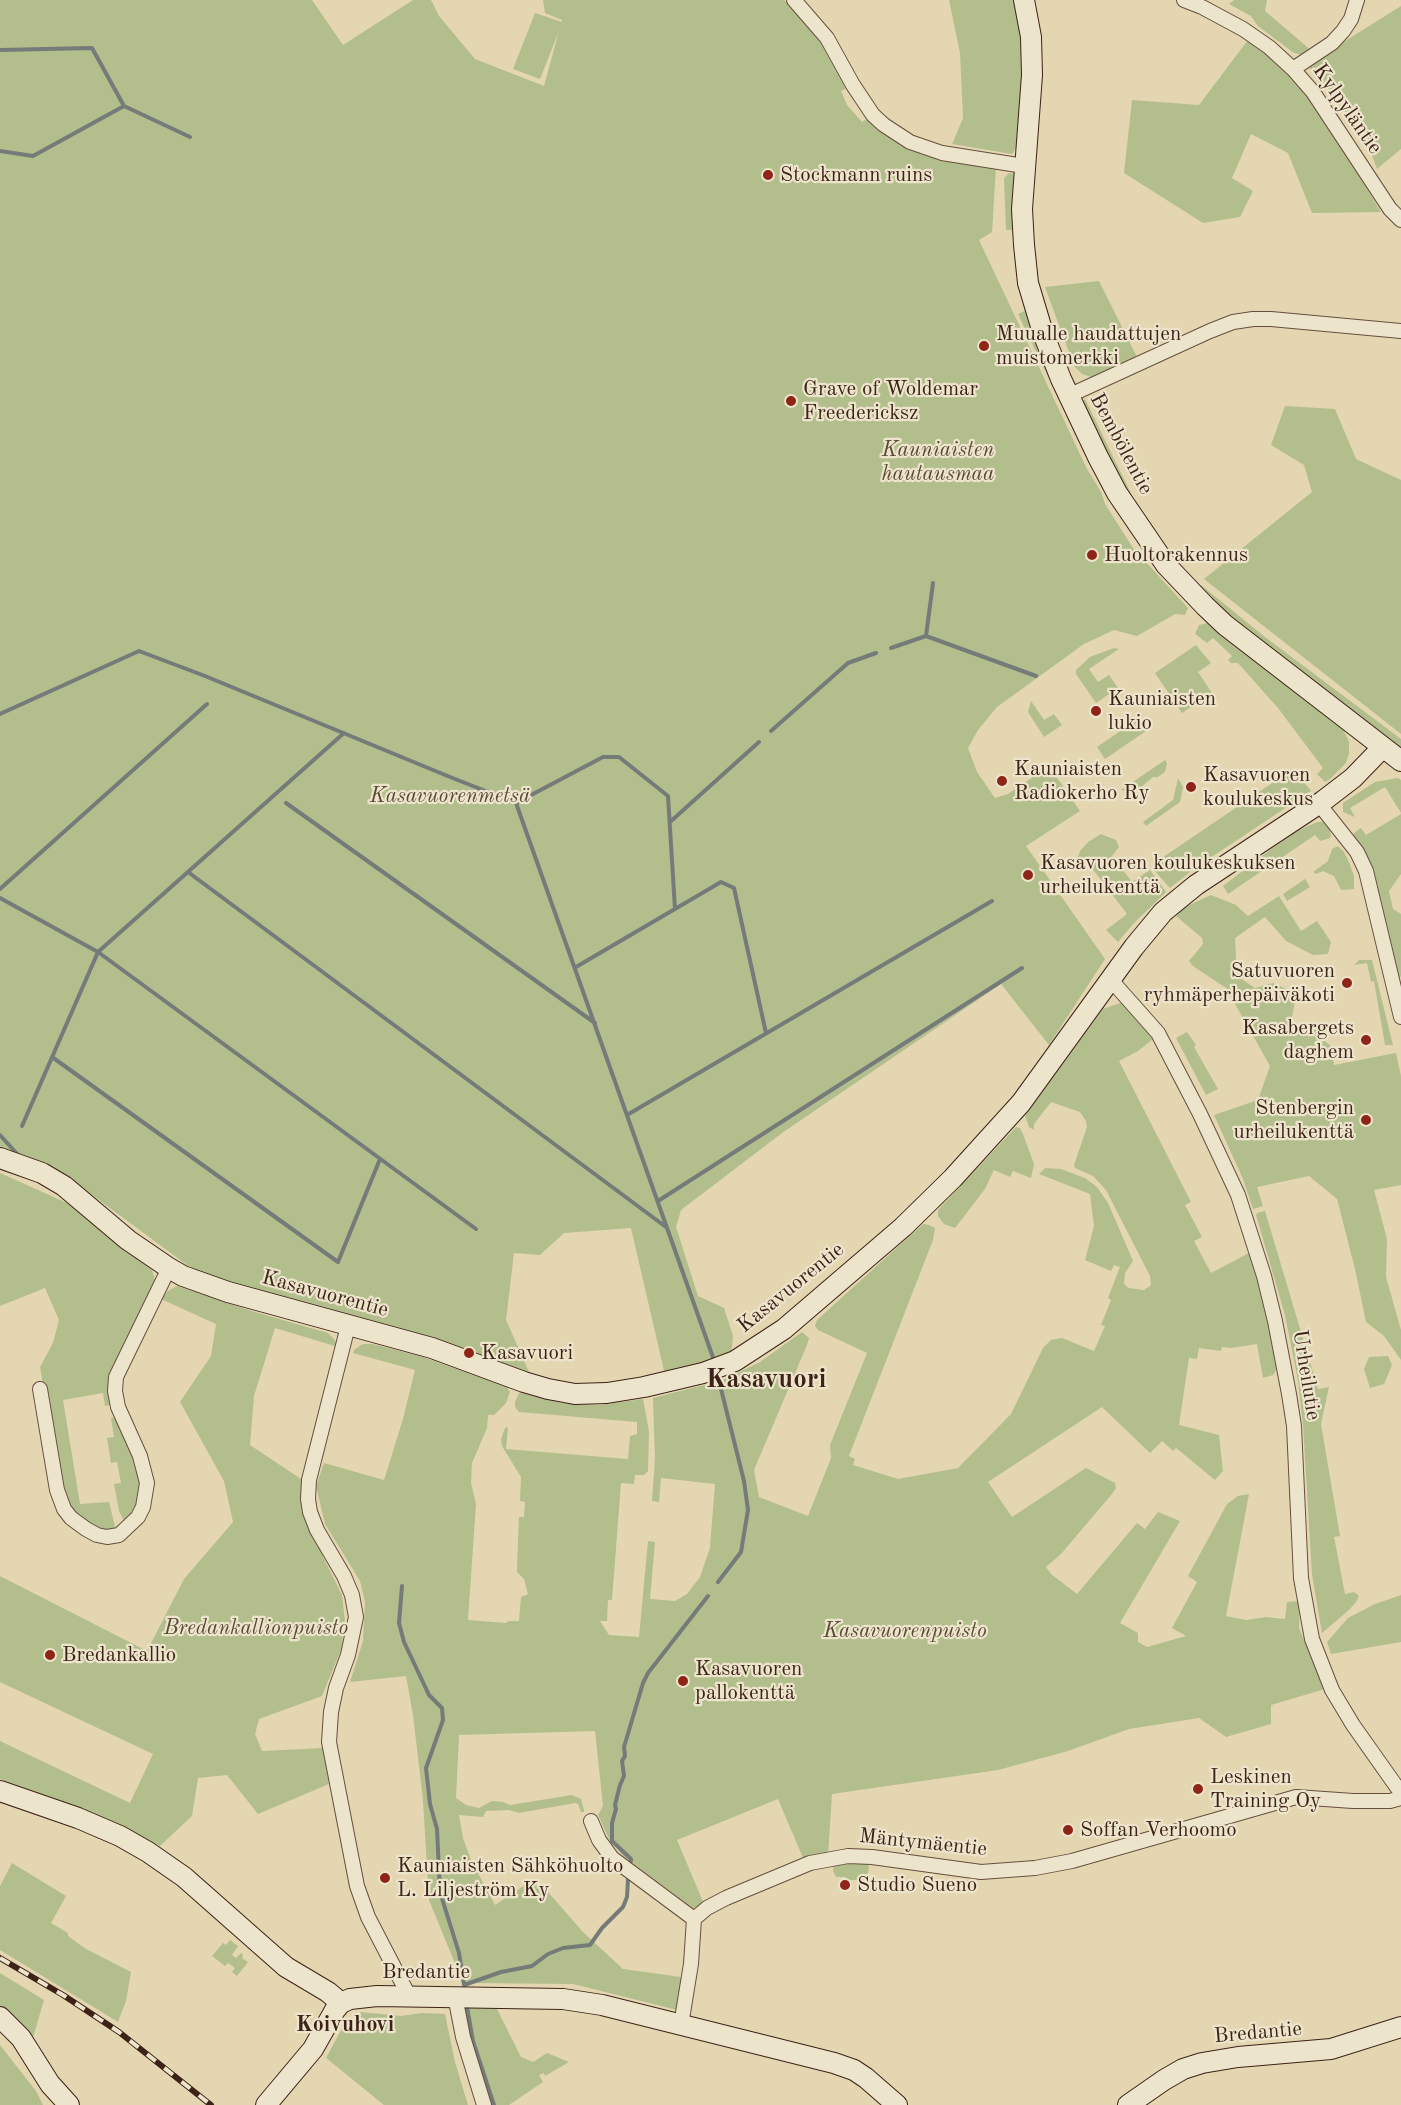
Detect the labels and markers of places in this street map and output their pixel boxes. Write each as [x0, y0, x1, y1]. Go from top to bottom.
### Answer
place label: Stockmann ruins [780, 162, 932, 188]
marker: Stockmann ruins [761, 168, 775, 182]
place label: Muualle haudattujen muistomerkki [996, 321, 1181, 371]
marker: Muualle haudattujen muistomerkki [977, 339, 991, 353]
place label: Grave of Woldemar Freedericksz [803, 376, 978, 426]
marker: Grave of Woldemar Freedericksz [784, 394, 798, 408]
place label: Huoltorakennus [1104, 542, 1248, 568]
marker: Huoltorakennus [1085, 548, 1099, 562]
place label: Kauniaisten lukio [1108, 686, 1216, 736]
marker: Kauniaisten lukio [1089, 704, 1103, 718]
place label: Kauniaisten Radiokerho Ry [1014, 756, 1150, 806]
place label: Kasavuoren koulukeskus [1203, 762, 1313, 812]
marker: Kauniaisten Radiokerho Ry [995, 774, 1009, 788]
marker: Kasavuoren koulukeskus [1184, 780, 1198, 794]
place label: Kasavuoren koulukeskuksen urheilukenttä [1040, 850, 1296, 900]
marker: Kasavuoren koulukeskuksen urheilukenttä [1021, 868, 1035, 882]
place label: Satuvuoren ryhmäperhepäiväkoti [1144, 958, 1335, 1008]
marker: Satuvuoren ryhmäperhepäiväkoti [1340, 976, 1354, 990]
place label: Kasabergets daghem [1242, 1015, 1354, 1065]
marker: Kasabergets daghem [1359, 1033, 1373, 1047]
place label: Stenbergin urheilukenttä [1234, 1095, 1354, 1145]
marker: Stenbergin urheilukenttä [1359, 1113, 1373, 1127]
place label: Kasavuori [481, 1340, 573, 1366]
marker: Kasavuori [462, 1346, 476, 1360]
place label: Bredankallio [62, 1642, 176, 1668]
marker: Bredankallio [43, 1648, 57, 1662]
place label: Kasavuoren pallokenttä [695, 1656, 802, 1706]
marker: Kasavuoren pallokenttä [676, 1674, 690, 1688]
place label: Leskinen Training Oy [1210, 1764, 1321, 1814]
marker: Leskinen Training Oy [1191, 1782, 1205, 1796]
place label: Soffan Verhoomo [1080, 1817, 1237, 1843]
marker: Soffan Verhoomo [1061, 1823, 1075, 1837]
place label: Kauniaisten Sähköhuolto L. Liljeström Ky [397, 1853, 624, 1903]
marker: Kauniaisten Sähköhuolto L. Liljeström Ky [378, 1871, 392, 1885]
place label: Studio Sueno [857, 1872, 977, 1898]
marker: Studio Sueno [838, 1878, 852, 1892]

